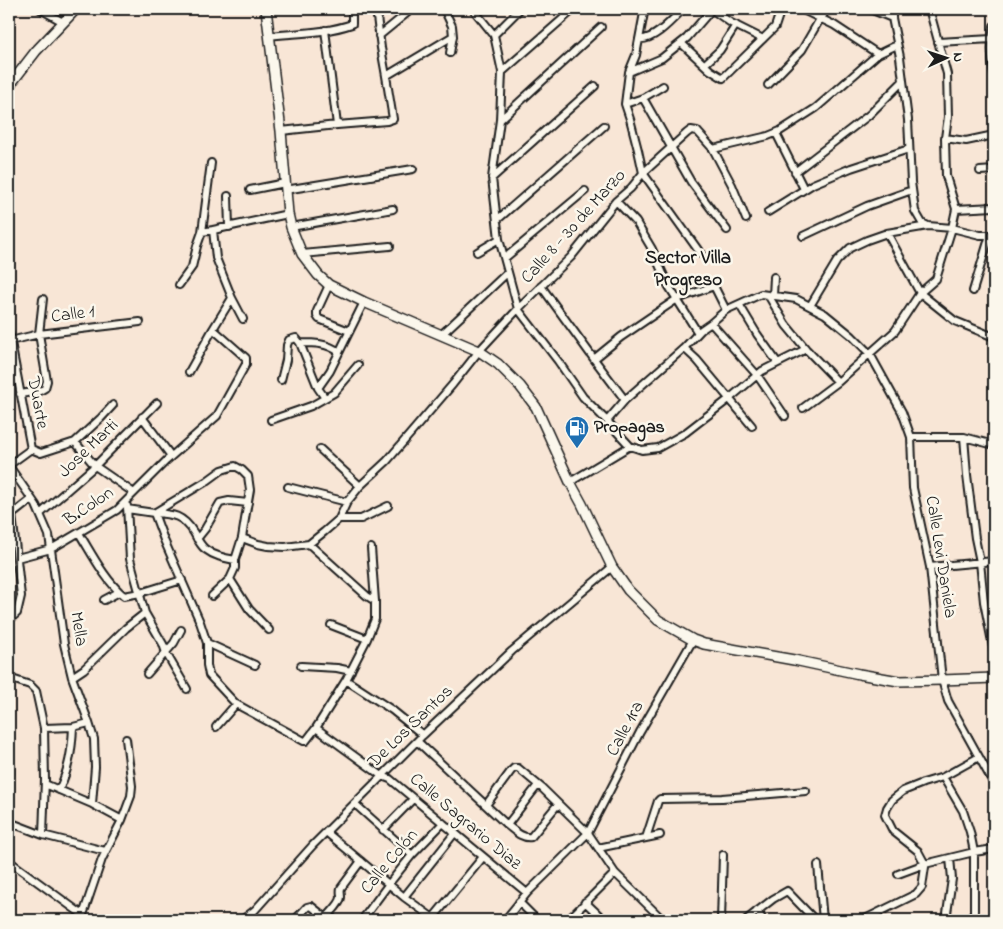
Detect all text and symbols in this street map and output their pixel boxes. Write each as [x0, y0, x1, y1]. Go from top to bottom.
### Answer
north arrow [920, 32, 970, 82]
text: N [947, 52, 968, 63]
street label: Calle 8 - 30 de Marzo [515, 164, 633, 290]
district label: Sector Villa Progreso [645, 245, 731, 296]
street label: Calle 1 [50, 299, 97, 331]
street label: Duarte [19, 374, 55, 432]
street label: Jose Marti [53, 413, 125, 485]
fuel station icon: Propagas [564, 415, 590, 449]
place label: Propagas [594, 415, 665, 442]
street label: B.Colon [58, 481, 119, 534]
street label: Calle Levi Daniela [918, 494, 962, 620]
street label: Mella [62, 610, 94, 648]
street label: De Los Santos [362, 679, 460, 775]
street label: Calle 1ra [601, 697, 651, 761]
street label: Calle Sagrario Diaz [403, 767, 527, 878]
street label: Calle Colón [355, 824, 425, 900]

